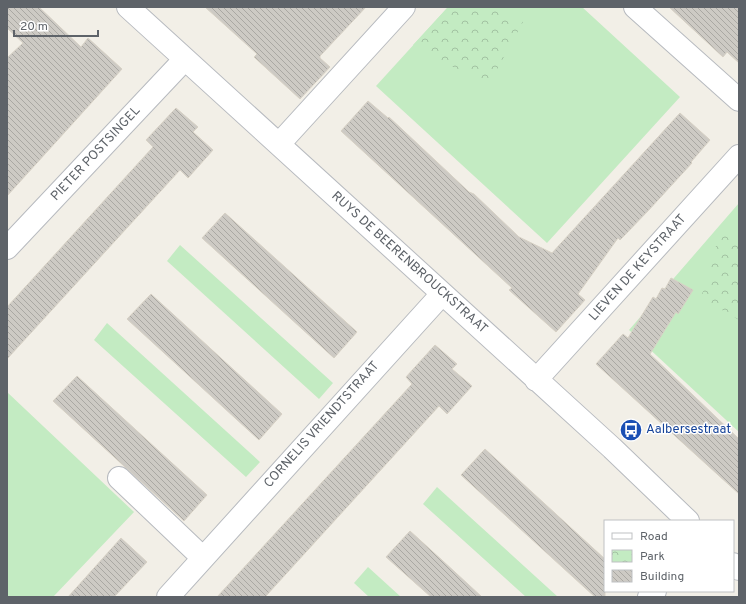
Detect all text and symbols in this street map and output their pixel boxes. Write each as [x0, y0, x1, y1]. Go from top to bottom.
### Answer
scale bar [14, 12, 98, 38]
text: 20 m [20, 19, 48, 35]
street label: PIETER POSTSINGEL [48, 103, 144, 205]
street label: RUYS DE BEERENBROUCKSTRAAT [328, 189, 490, 337]
street label: LIEVEN DE KEYSTRAAT [586, 211, 690, 325]
street label: CORNELIS VRIENDTSTRAAT [261, 358, 383, 492]
bus stop icon: Aalbersestraat [618, 417, 644, 443]
place label: Aalbersestraat [646, 422, 731, 438]
legend [604, 520, 734, 592]
text: Road [640, 529, 668, 545]
text: Park [640, 549, 665, 565]
text: Building [640, 569, 684, 585]

